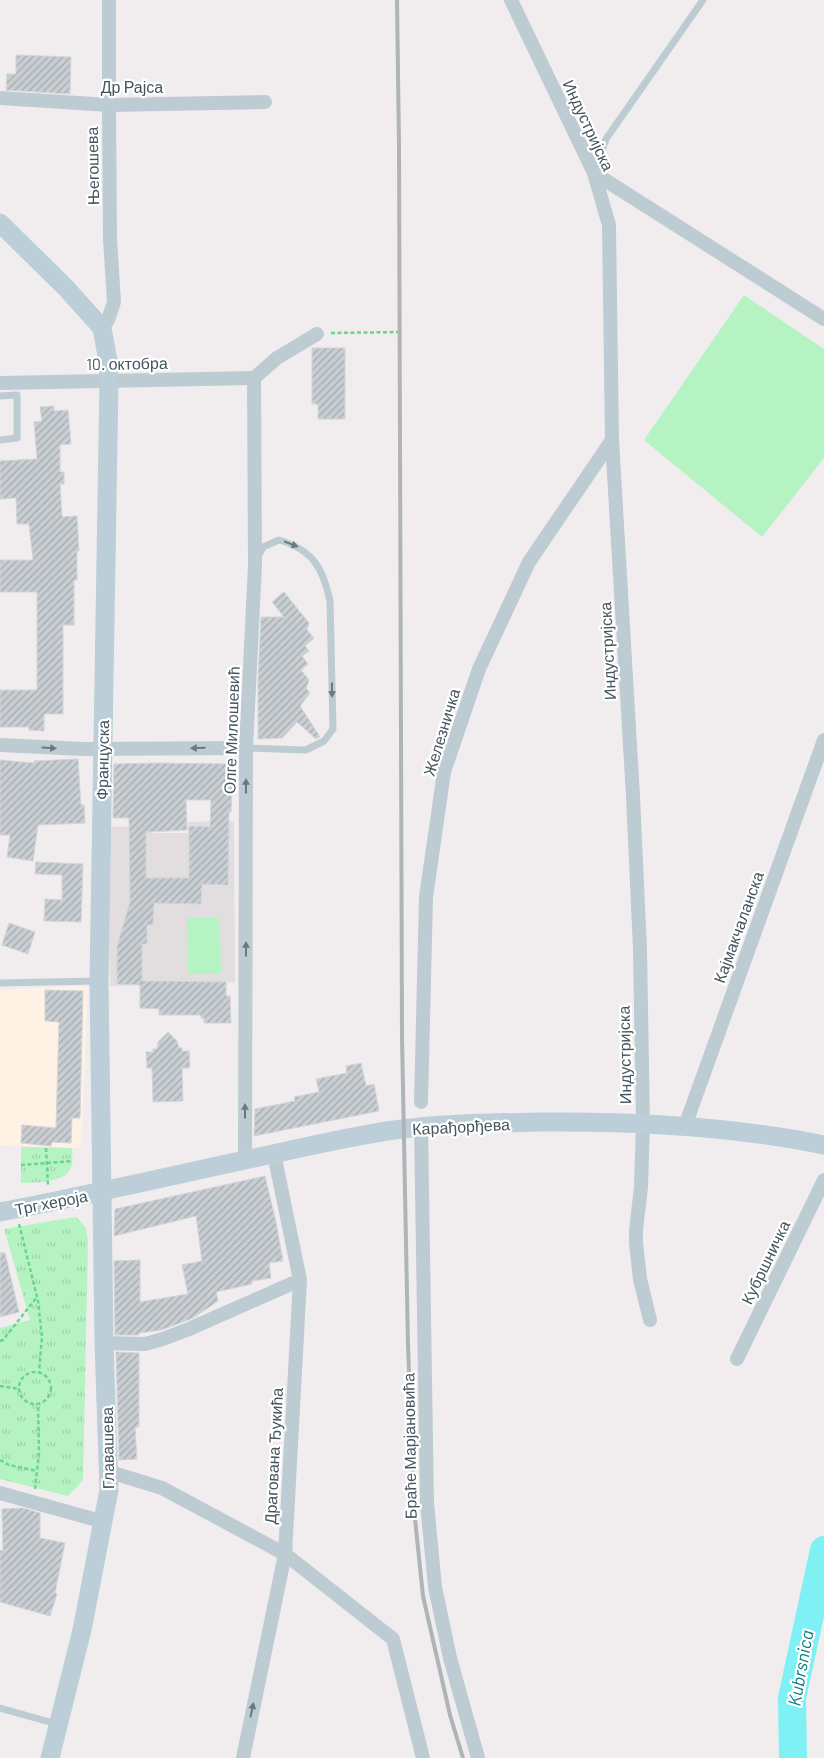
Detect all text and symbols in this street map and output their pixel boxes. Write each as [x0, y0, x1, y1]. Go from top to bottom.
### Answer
street label: Индустријска [560, 76, 618, 174]
street label: Др Рајса [101, 77, 163, 96]
street label: Његошева [82, 127, 102, 205]
street label: 10. октобра [86, 353, 168, 373]
one-way arrow [284, 540, 299, 548]
street label: Индустријска [595, 601, 619, 701]
street label: Олге Милошевић [219, 666, 243, 794]
one-way arrow [328, 682, 336, 698]
street label: Железничка [419, 686, 463, 778]
street label: Француска [92, 720, 112, 800]
one-way arrow [41, 744, 57, 752]
one-way arrow [189, 744, 205, 752]
one-way arrow [242, 778, 250, 794]
street label: Кајмакчаланска [709, 869, 767, 985]
one-way arrow [242, 941, 250, 957]
street label: Индустријска [614, 1006, 634, 1104]
one-way arrow [241, 1103, 249, 1119]
street label: Карађорђева [412, 1114, 510, 1138]
street label: Трг хероја [13, 1186, 89, 1218]
street label: Кубршничка [737, 1217, 793, 1307]
street label: Браће Марјановића [398, 1373, 420, 1519]
street label: Драгована Ђукића [260, 1387, 286, 1525]
street label: Главашева [97, 1407, 117, 1489]
water label: Kubrsnica [783, 1628, 817, 1708]
one-way arrow [248, 1703, 256, 1718]

